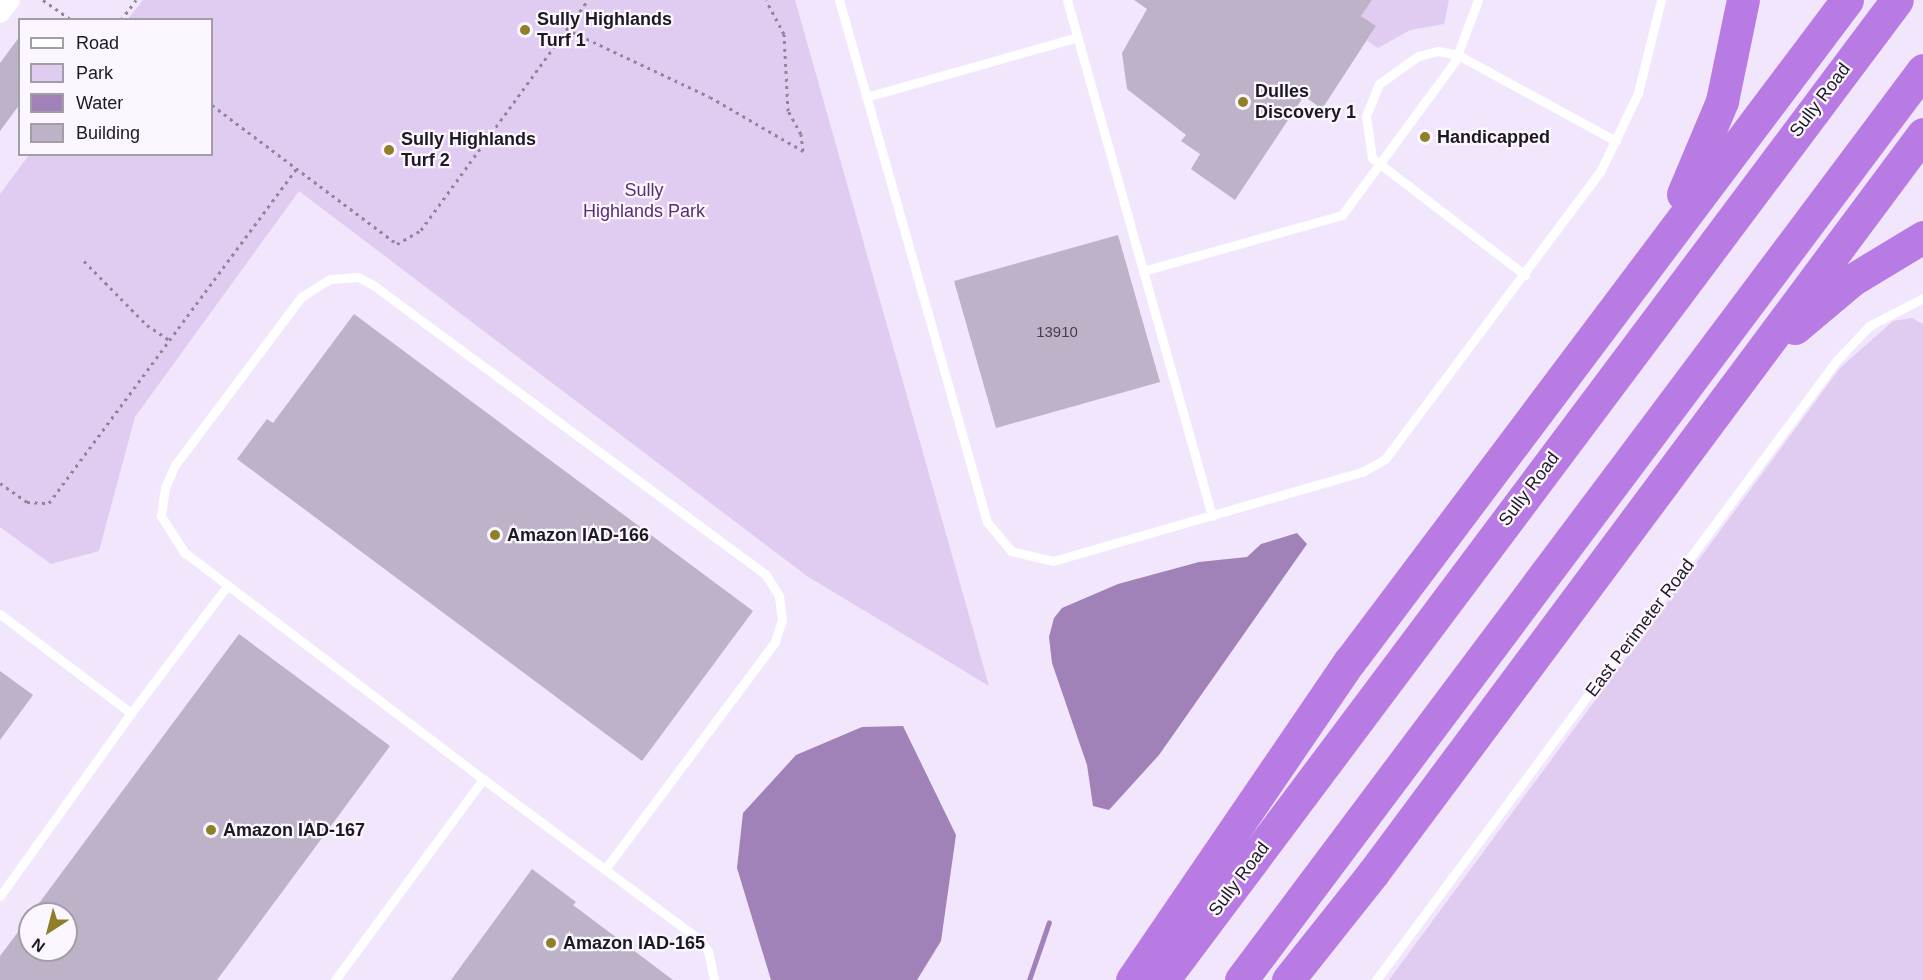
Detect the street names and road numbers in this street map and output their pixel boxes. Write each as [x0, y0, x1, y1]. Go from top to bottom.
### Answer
street label: Sully Road [1785, 59, 1855, 141]
street label: Sully Road [1494, 448, 1564, 530]
street label: East Perimeter Road [1581, 555, 1699, 701]
street label: Sully Road [1204, 838, 1274, 920]

